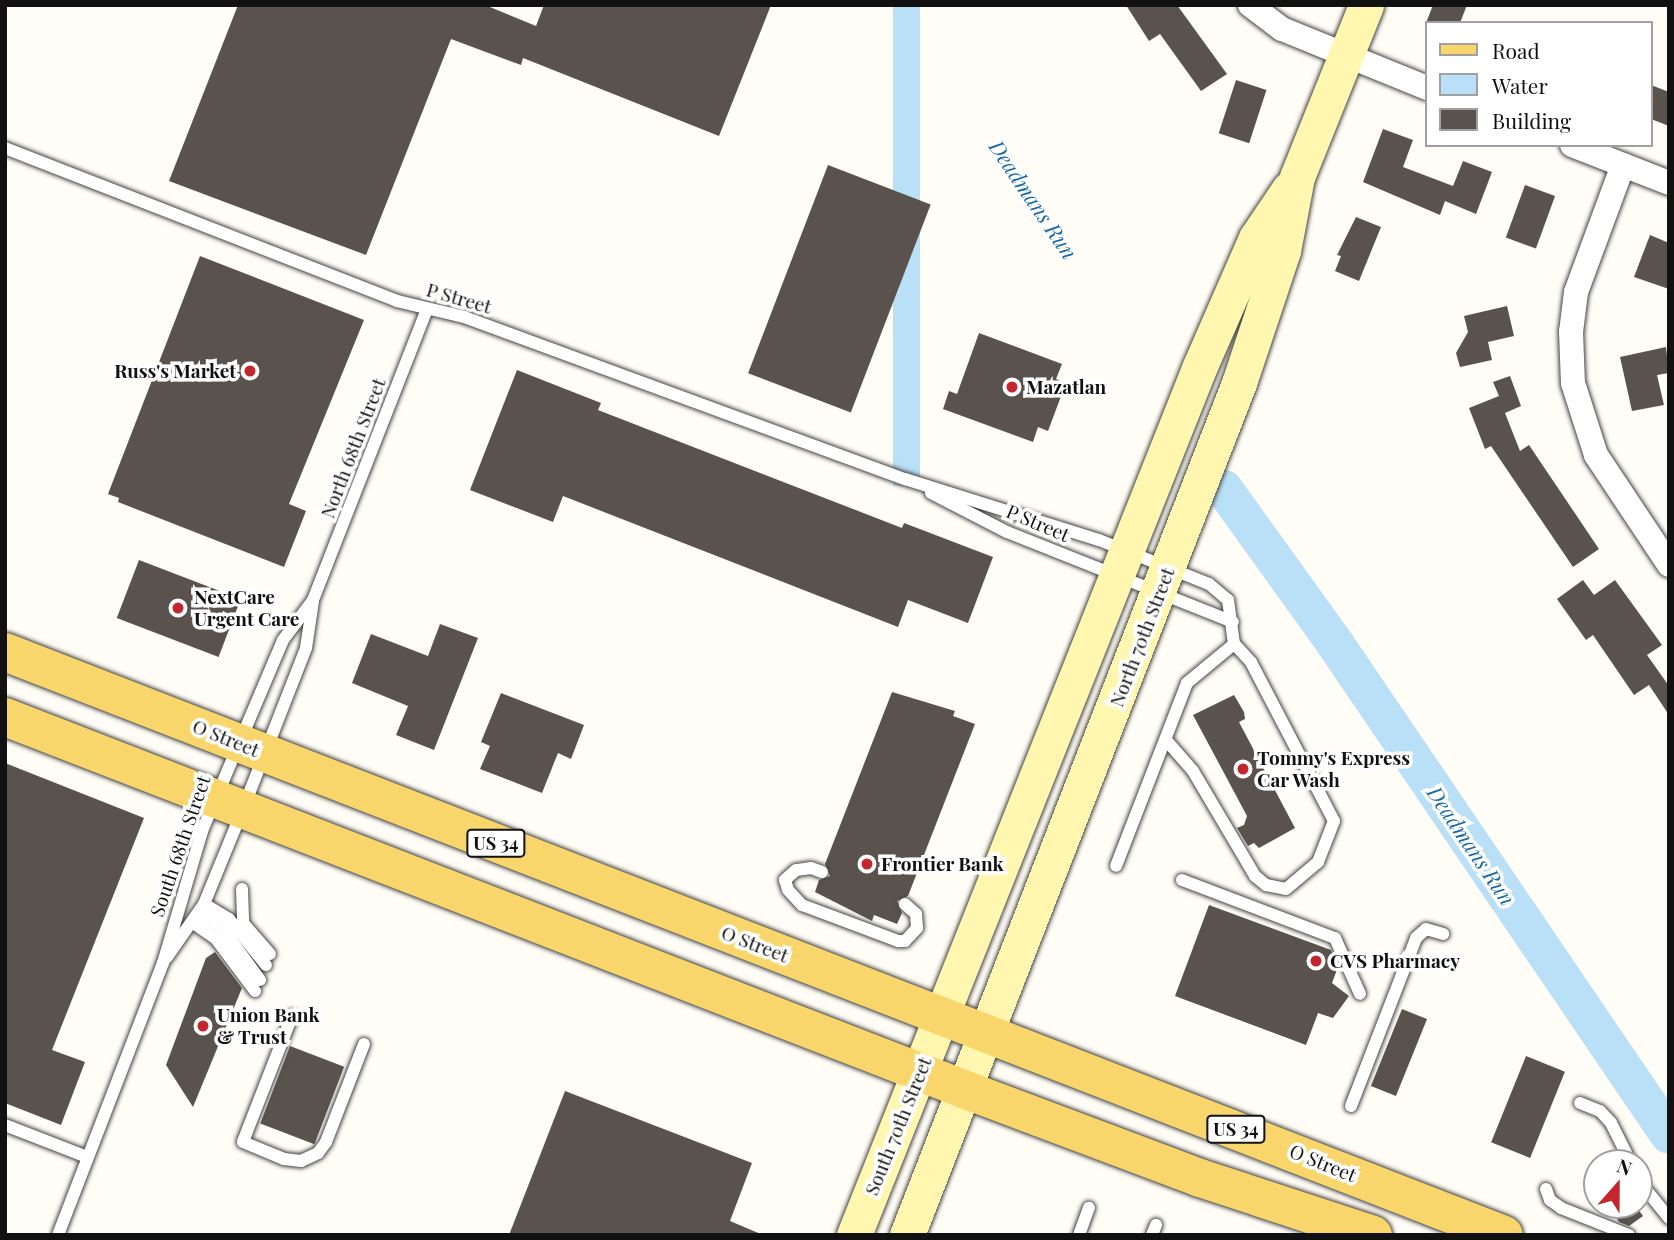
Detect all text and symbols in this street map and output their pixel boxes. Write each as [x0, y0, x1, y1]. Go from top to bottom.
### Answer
legend [1426, 21, 1653, 147]
text: Road [1492, 36, 1540, 64]
text: Water [1492, 71, 1548, 99]
text: Building [1492, 106, 1571, 134]
water label: Deadmans Run [985, 135, 1083, 263]
street label: P Street [424, 278, 494, 318]
place label: Russ's Market [114, 360, 236, 382]
marker: Russ's Market [242, 363, 258, 379]
street label: North 68th Street [316, 375, 390, 521]
place label: Mazatlan [1026, 376, 1106, 398]
marker: Mazatlan [1004, 379, 1020, 395]
street label: P Street [1003, 499, 1073, 547]
street label: North 70th Street [1105, 564, 1179, 710]
place label: NextCare Urgent Care [194, 586, 299, 630]
marker: NextCare Urgent Care [168, 598, 188, 618]
street label: O Street [189, 714, 263, 762]
place label: Tommy's Express Car Wash [1257, 747, 1410, 791]
marker: Tommy's Express Car Wash [1235, 761, 1251, 777]
street label: South 68th Street [145, 772, 215, 920]
water label: Deadmans Run [1423, 781, 1521, 909]
road number: US 34 [466, 828, 526, 858]
place label: Frontier Bank [881, 853, 1004, 875]
marker: Frontier Bank [859, 856, 875, 872]
street label: O Street [718, 921, 792, 967]
place label: CVS Pharmacy [1330, 950, 1460, 972]
marker: CVS Pharmacy [1308, 953, 1324, 969]
place label: Union Bank & Trust [217, 1004, 320, 1048]
marker: Union Bank & Trust [195, 1018, 211, 1034]
street label: South 70th Street [860, 1054, 936, 1198]
road number: US 34 [1206, 1114, 1266, 1144]
street label: O Street [1286, 1139, 1360, 1187]
north arrow [1583, 1149, 1653, 1219]
text: N [1614, 1152, 1636, 1181]

